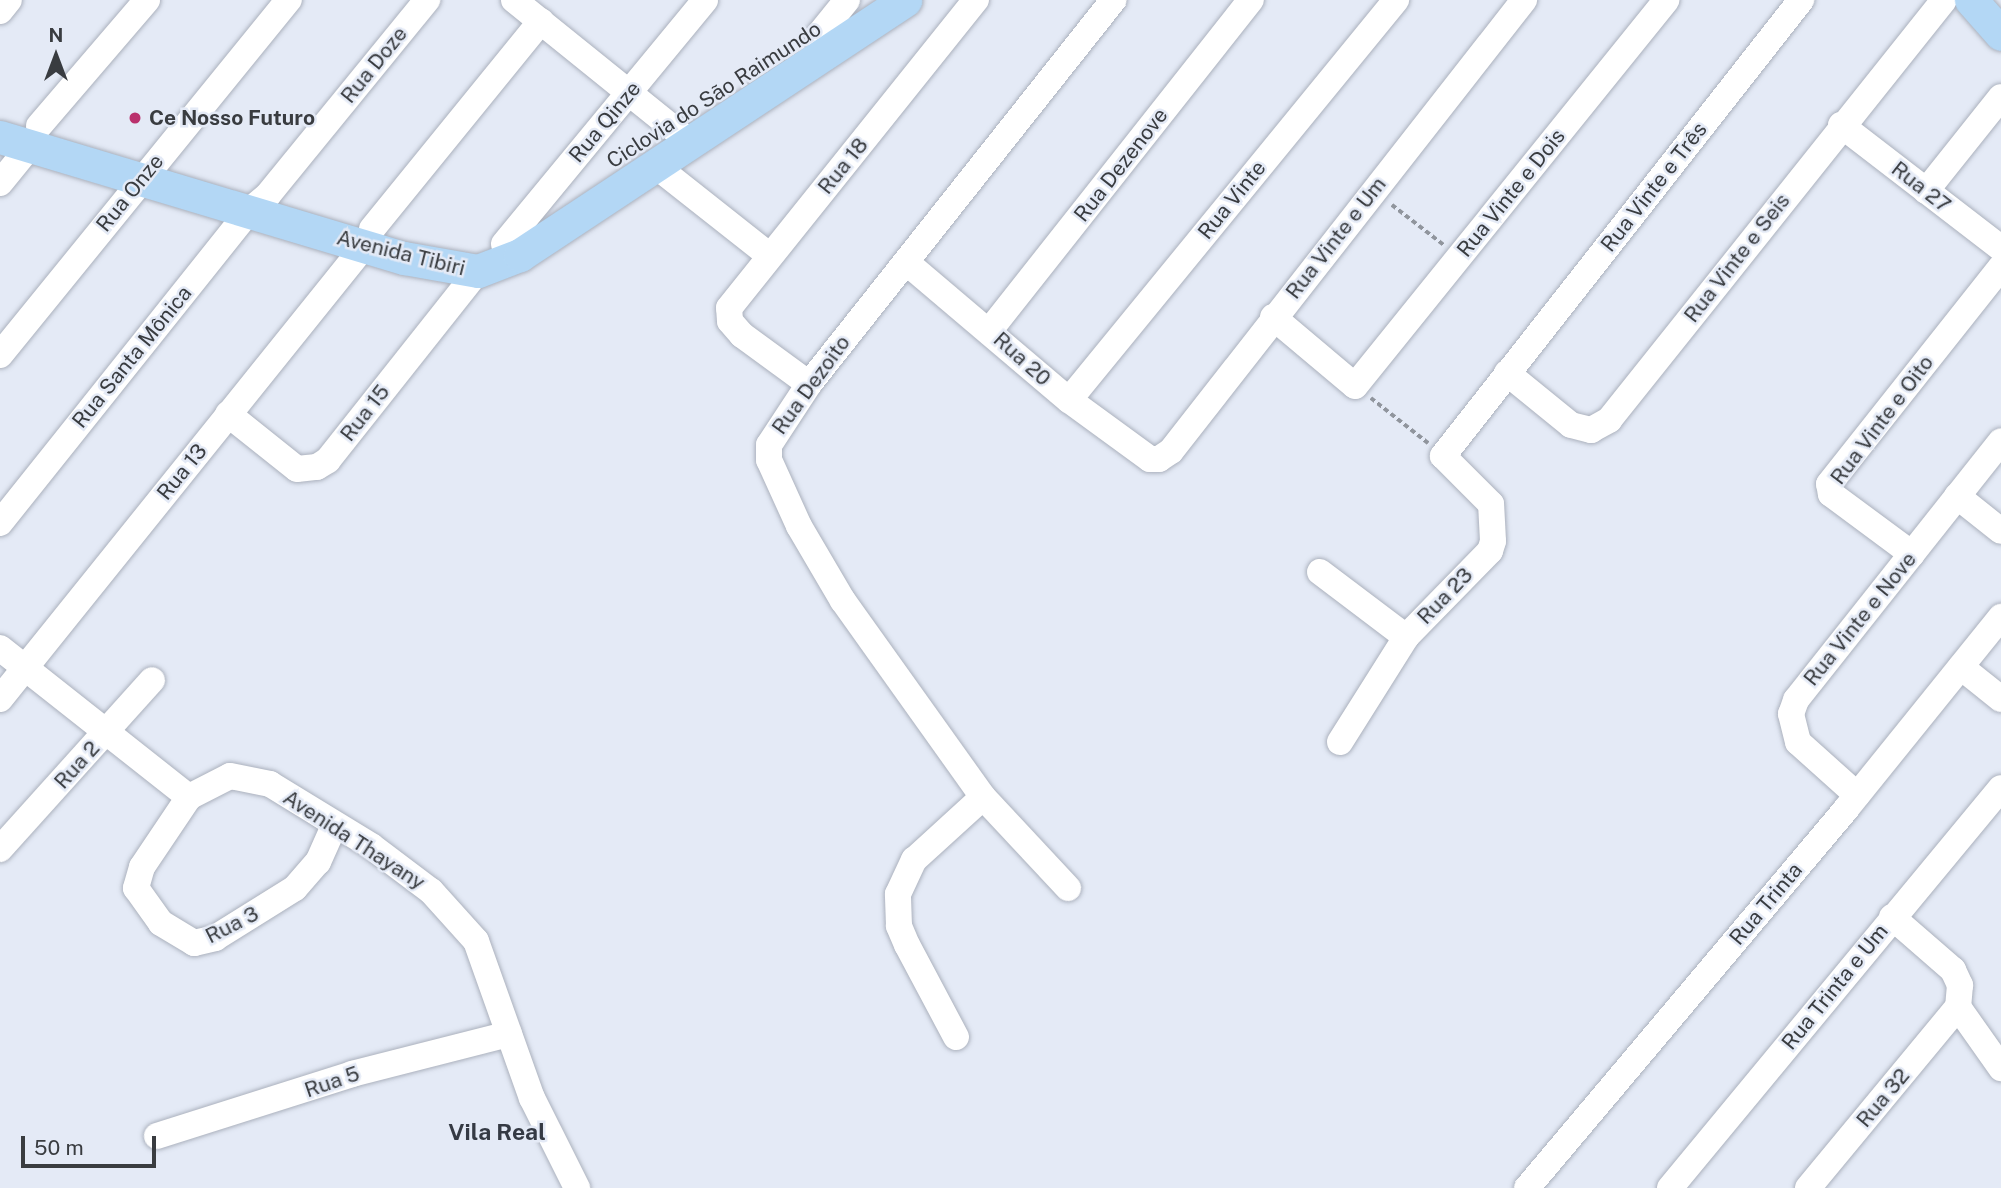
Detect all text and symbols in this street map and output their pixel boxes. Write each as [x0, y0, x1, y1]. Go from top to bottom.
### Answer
street label: Ciclovia do São Raimundo [602, 16, 826, 174]
north arrow [21, 21, 91, 91]
street label: Rua Doze [336, 22, 412, 108]
text: N [49, 24, 63, 46]
street label: Rua Qinze [564, 76, 646, 168]
street label: Rua Dezenove [1069, 103, 1173, 227]
place label: Ce Nosso Futuro [149, 105, 315, 131]
marker: Ce Nosso Futuro [127, 110, 143, 126]
street label: Rua Vinte e Três [1595, 117, 1713, 257]
street label: Rua Vinte e Dois [1451, 124, 1571, 262]
street label: Rua 18 [813, 133, 873, 199]
street label: Rua Onze [91, 149, 169, 237]
street label: Rua Vinte [1193, 156, 1271, 244]
street label: Rua 27 [1886, 156, 1956, 218]
street label: Rua Vinte e Um [1280, 172, 1392, 304]
street label: Rua Vinte e Seis [1679, 188, 1795, 328]
street label: Avenida Tibiri [334, 225, 468, 281]
street label: Rua Santa Mônica [67, 281, 197, 433]
street label: Rua 20 [988, 327, 1056, 391]
street label: Rua Dezoito [767, 331, 855, 439]
street label: Rua Vinte e Oito [1825, 350, 1939, 490]
street label: Rua 15 [335, 380, 395, 446]
street label: Rua 13 [152, 439, 212, 505]
street label: Rua Vinte e Nove [1798, 547, 1922, 691]
street label: Rua 23 [1412, 563, 1478, 629]
street label: Rua 2 [49, 736, 105, 794]
street label: Avenida Thayany [278, 785, 430, 895]
street label: Rua Trinta [1724, 858, 1808, 950]
street label: Rua 3 [201, 901, 263, 949]
street label: Rua Trinta e Um [1777, 919, 1893, 1055]
street label: Rua 5 [301, 1061, 363, 1103]
street label: Rua 32 [1851, 1064, 1915, 1132]
district label: Vila Real [448, 1118, 546, 1146]
scale bar [24, 1122, 159, 1166]
text: 50 m [34, 1135, 84, 1160]

